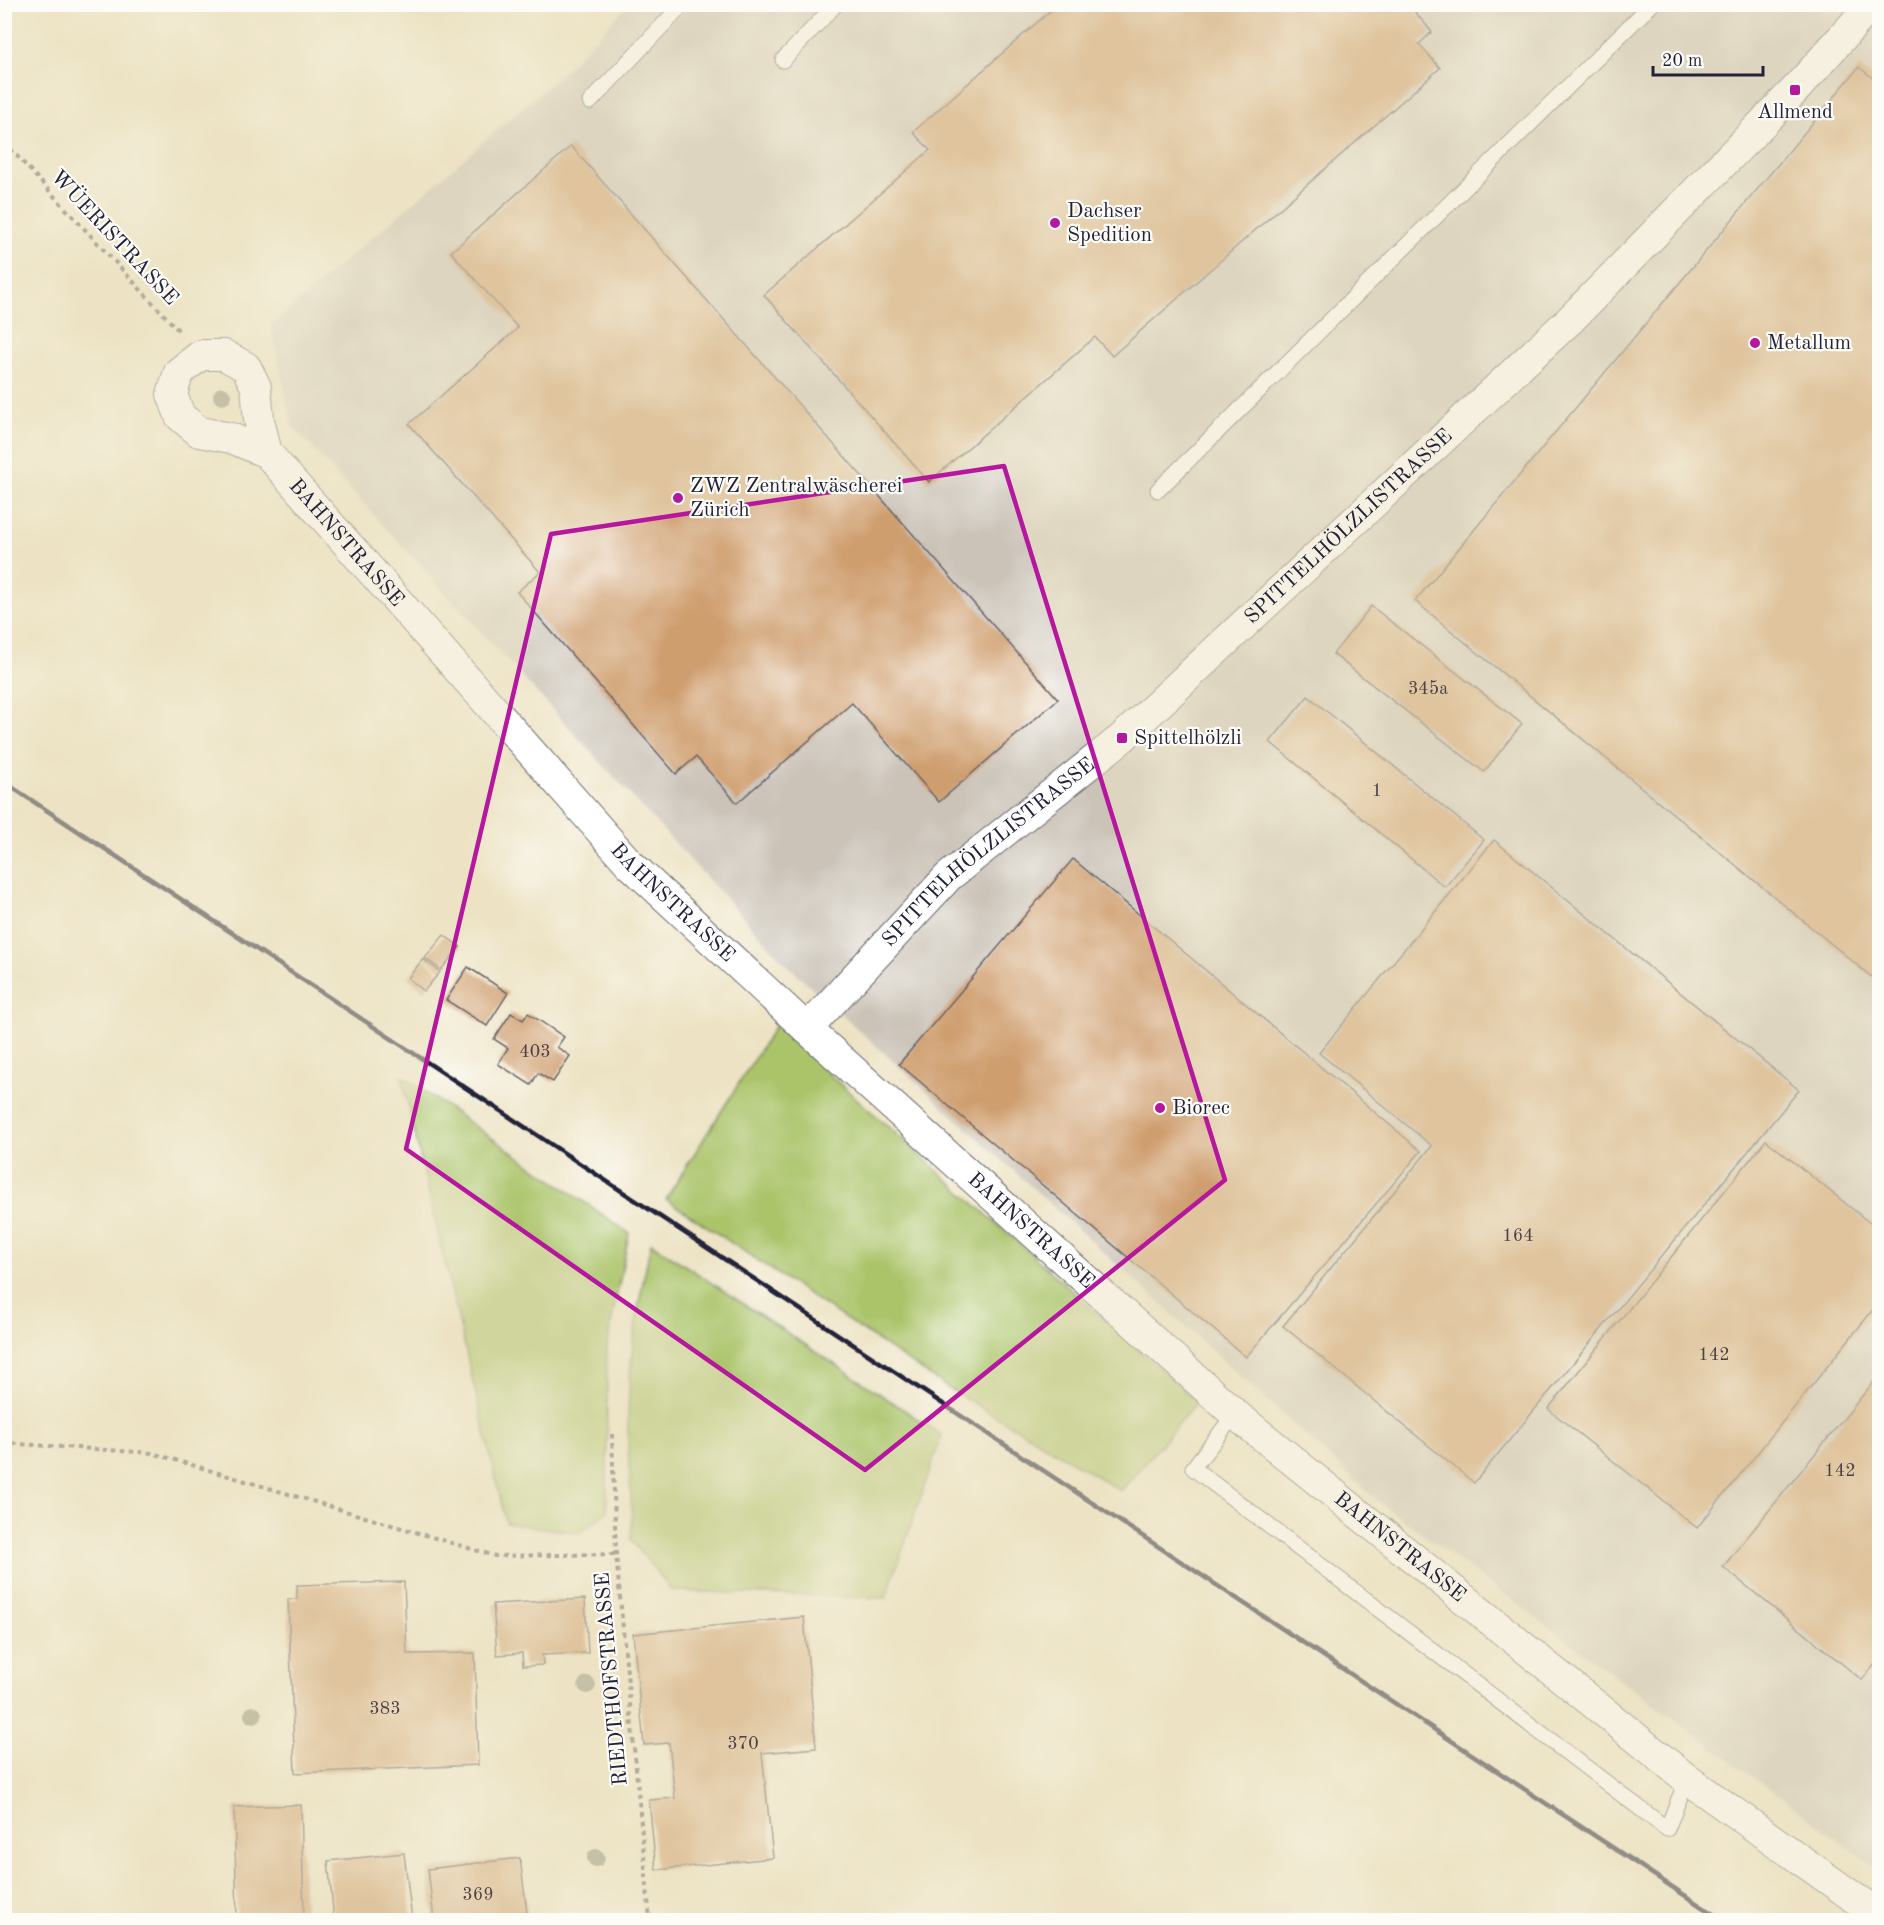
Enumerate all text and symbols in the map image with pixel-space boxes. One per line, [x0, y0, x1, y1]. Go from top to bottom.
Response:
scale bar [1653, 39, 1762, 77]
text: 20 m [1662, 52, 1702, 70]
marker: Allmend [1788, 83, 1802, 97]
place label: Allmend [1757, 102, 1833, 123]
street label: WÜERISTRASSE [46, 164, 185, 310]
place label: Dachser Spedition [1067, 201, 1152, 246]
marker: Dachser Spedition [1048, 216, 1062, 230]
place label: Metallum [1767, 333, 1851, 354]
marker: Metallum [1748, 336, 1762, 350]
street label: SPITTELHÖLZLISTRASSE [1241, 425, 1456, 628]
street label: BAHNSTRASSE [285, 475, 408, 611]
place label: ZWZ Zentralwäscherei Zürich [690, 476, 902, 521]
marker: ZWZ Zentralwäscherei Zürich [671, 491, 685, 505]
house number: 345a [1408, 680, 1448, 698]
place label: Spittelhölzli [1134, 728, 1242, 749]
marker: Spittelhölzli [1115, 731, 1129, 745]
street label: SPITTELHÖLZLISTRASSE [878, 754, 1099, 951]
house number: 1 [1372, 782, 1382, 800]
street label: BAHNSTRASSE [606, 839, 738, 966]
house number: 403 [519, 1043, 551, 1061]
place label: Biorec [1172, 1098, 1230, 1119]
marker: Biorec [1153, 1101, 1167, 1115]
street label: BAHNSTRASSE [964, 1169, 1098, 1293]
house number: 164 [1502, 1227, 1534, 1245]
house number: 142 [1698, 1346, 1730, 1364]
house number: 142 [1824, 1462, 1856, 1480]
street label: BAHNSTRASSE [1330, 1488, 1469, 1606]
street label: RIEDTHOFSTRASSE [592, 1571, 632, 1787]
house number: 383 [369, 1700, 401, 1718]
house number: 370 [727, 1735, 759, 1753]
house number: 369 [462, 1886, 494, 1904]

